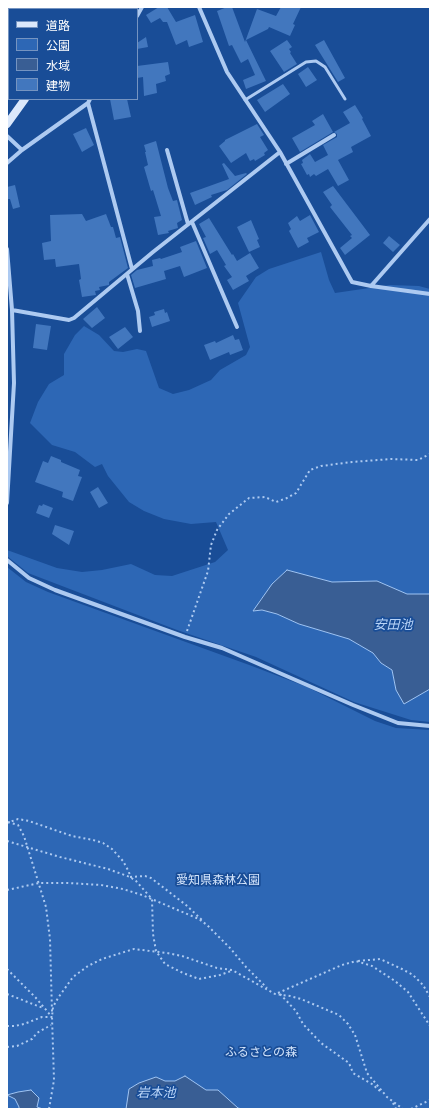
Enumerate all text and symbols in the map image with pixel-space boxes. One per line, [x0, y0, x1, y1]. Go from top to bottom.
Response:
legend [8, 8, 138, 100]
text: 道路 [46, 19, 70, 33]
text: 公園 [46, 39, 70, 53]
text: 水域 [46, 59, 70, 73]
text: 建物 [46, 79, 70, 93]
water label: 安田池 [374, 617, 412, 633]
park label: 愛知県森林公園 [176, 873, 260, 887]
park label: ふるさとの森 [225, 1045, 297, 1059]
water label: 岩本池 [137, 1085, 175, 1101]

